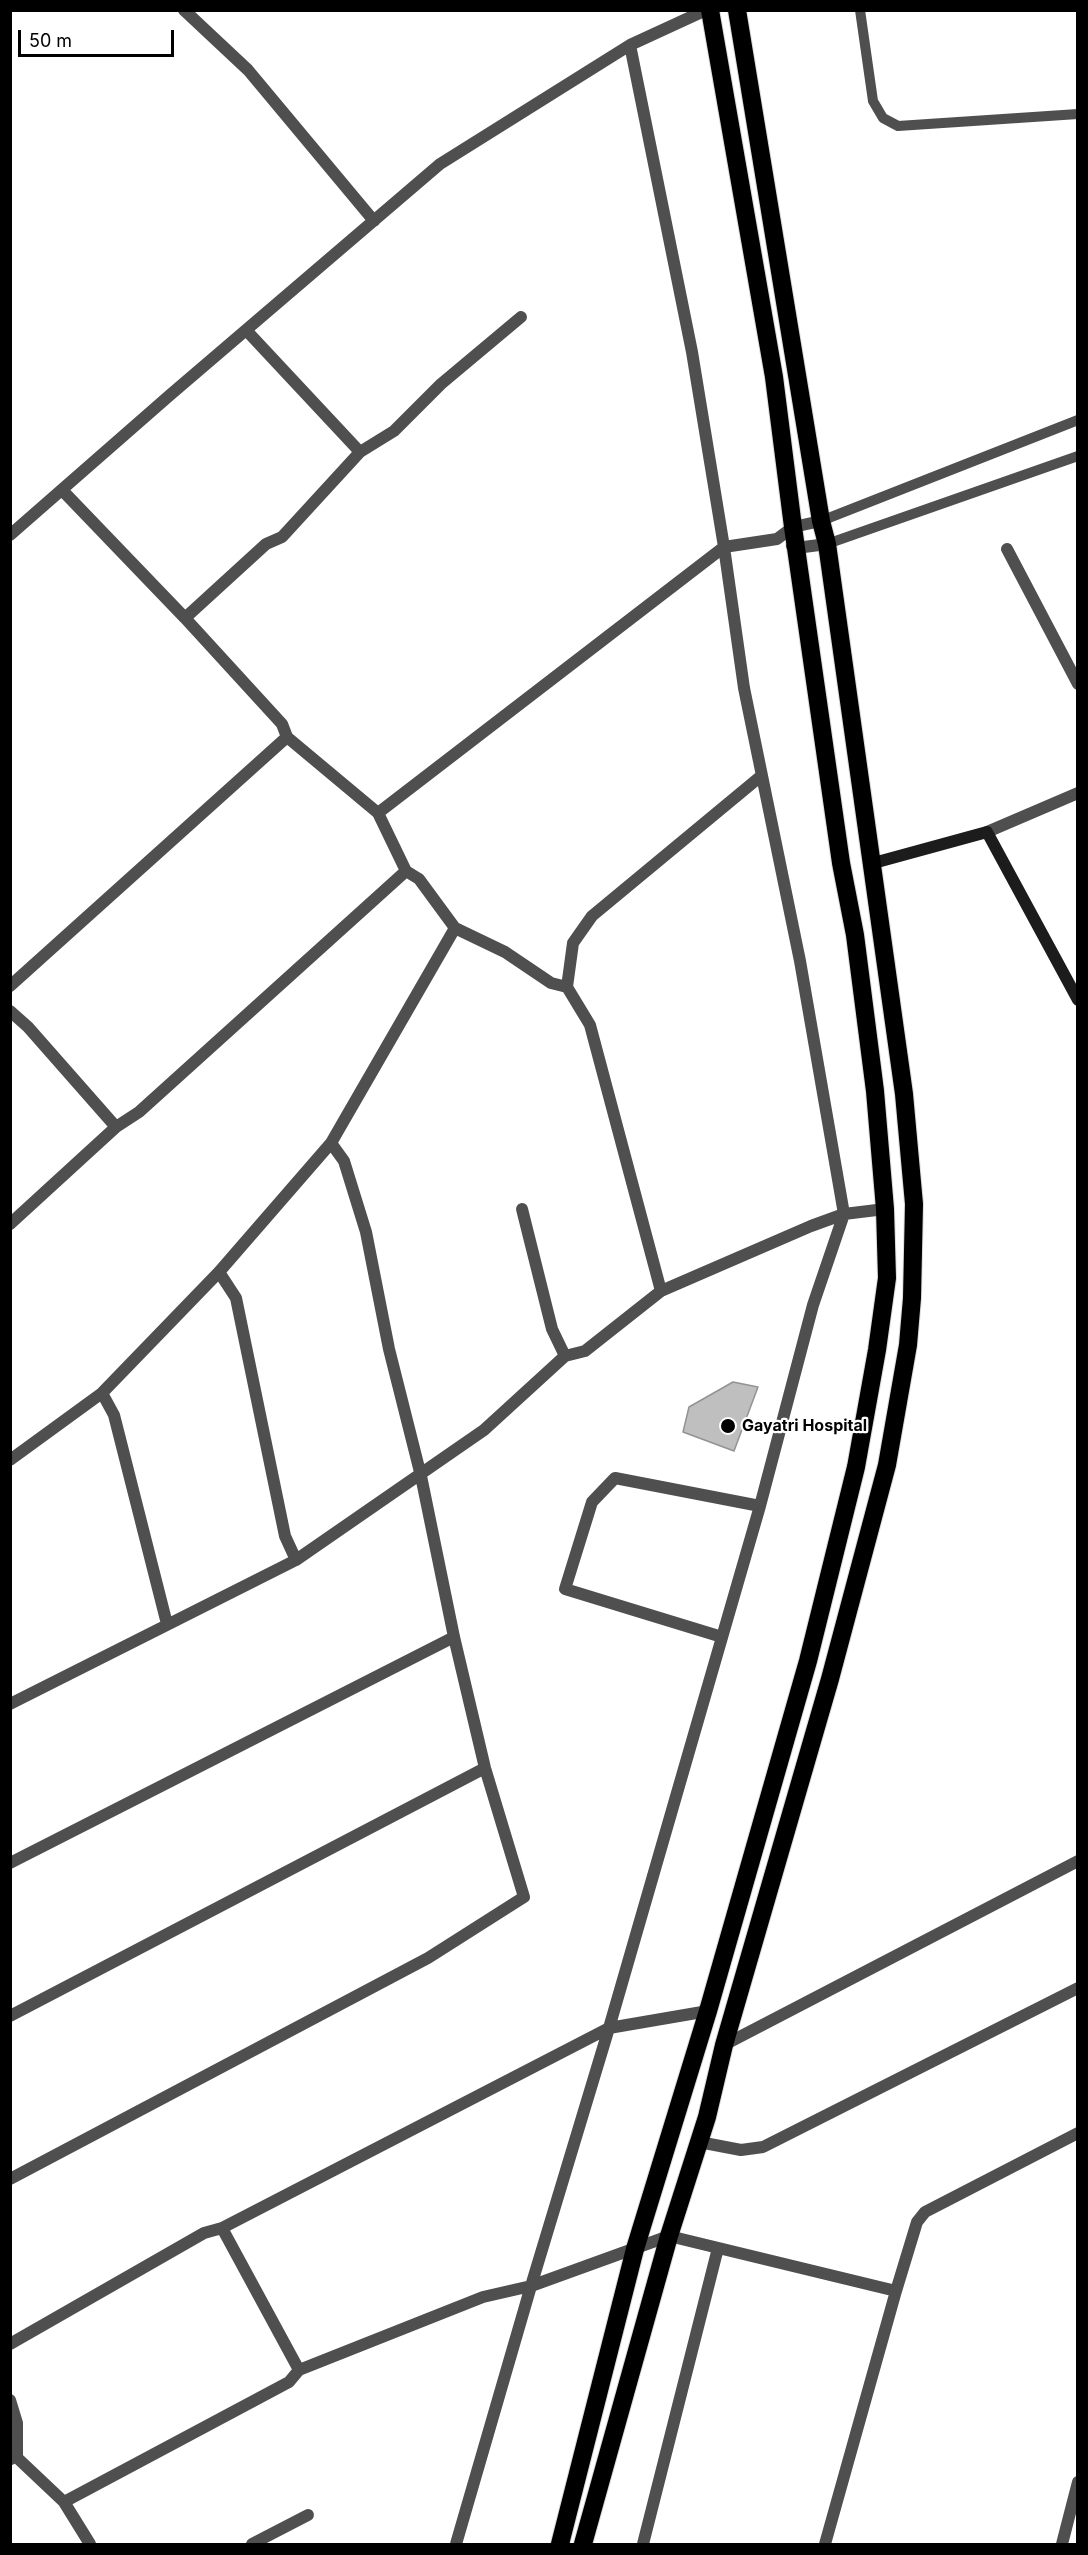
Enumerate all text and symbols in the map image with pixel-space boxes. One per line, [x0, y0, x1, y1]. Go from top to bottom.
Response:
scale bar [21, 18, 177, 56]
text: 50 m [29, 30, 72, 51]
place label: Gayatri Hospital [742, 1416, 867, 1436]
marker: Gayatri Hospital [719, 1417, 737, 1435]

